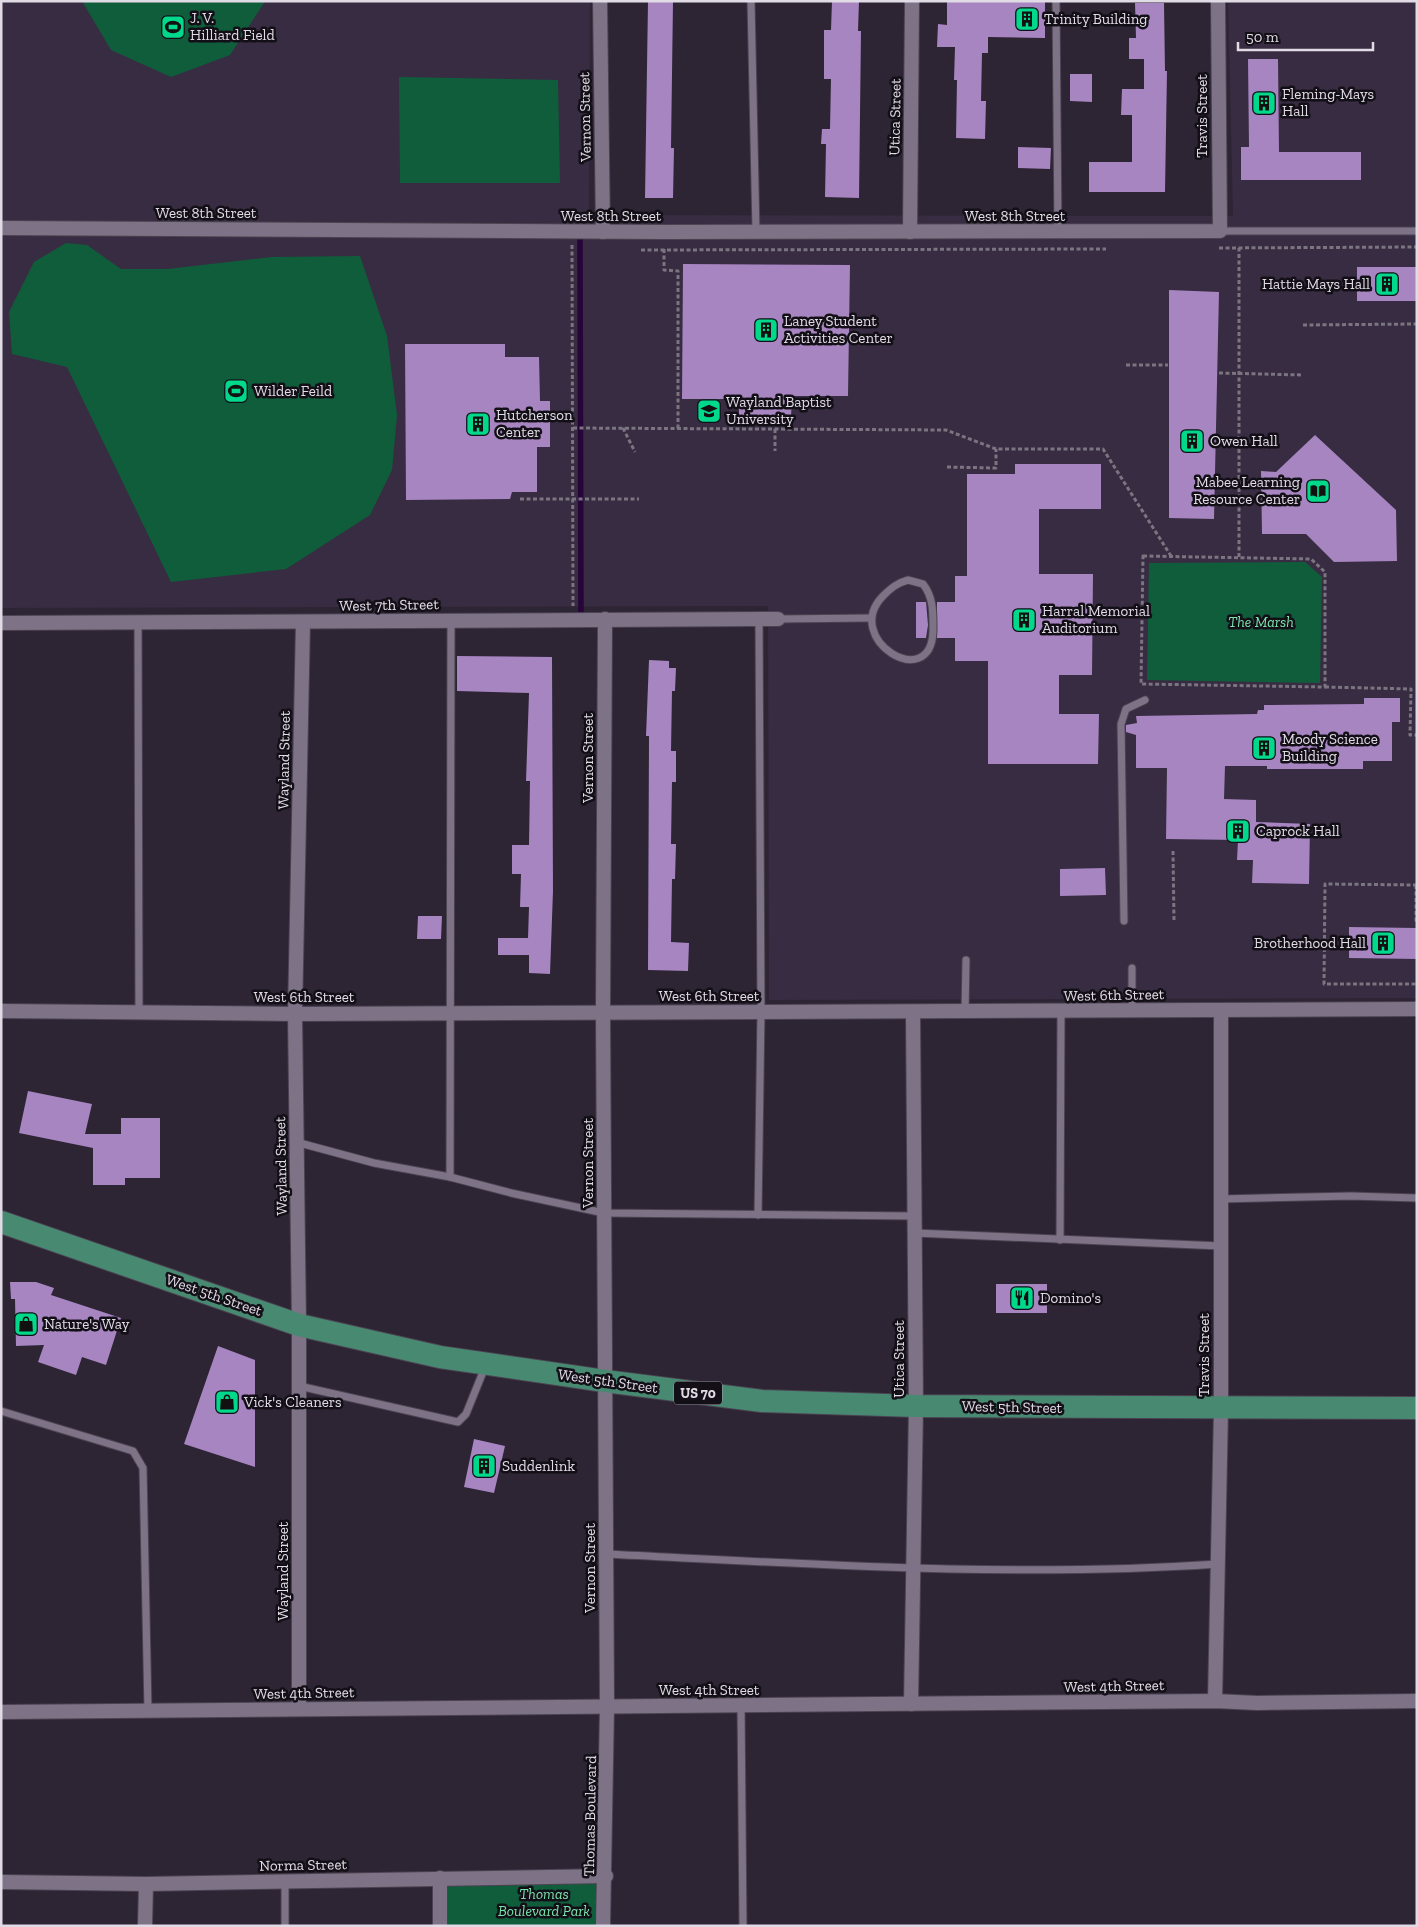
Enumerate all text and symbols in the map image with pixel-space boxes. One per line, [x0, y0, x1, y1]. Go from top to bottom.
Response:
building icon: Trinity Building [1014, 6, 1040, 32]
place label: J. V. Hilliard Field [190, 9, 276, 44]
place label: Trinity Building [1044, 10, 1148, 28]
sports icon: J. V. Hilliard Field [160, 14, 186, 40]
scale bar [1238, 20, 1373, 52]
text: 50 m [1246, 28, 1279, 46]
street label: Vernon Street [575, 71, 595, 163]
street label: Travis Street [1193, 74, 1211, 158]
street label: Utica Street [885, 78, 905, 156]
place label: Fleming-Mays Hall [1282, 85, 1374, 120]
building icon: Fleming-Mays Hall [1251, 90, 1277, 116]
street label: West 8th Street [156, 204, 257, 222]
street label: West 8th Street [561, 207, 662, 225]
street label: West 8th Street [965, 207, 1066, 225]
building icon: Hattie Mays Hall [1374, 271, 1400, 297]
place label: Hattie Mays Hall [1262, 275, 1370, 293]
place label: Laney Student Activities Center [784, 312, 893, 347]
building icon: Laney Student Activities Center [753, 317, 779, 343]
sports icon: Wilder Feild [223, 378, 249, 404]
place label: Wilder Feild [254, 382, 333, 400]
place label: Wayland Baptist University [726, 393, 832, 428]
school or university icon: Wayland Baptist University [696, 398, 722, 424]
place label: Hutcherson Center [496, 406, 573, 441]
building icon: Hutcherson Center [465, 411, 491, 437]
building icon: Owen Hall [1179, 428, 1205, 454]
place label: Owen Hall [1210, 432, 1278, 450]
place label: Mabee Learning Resource Center [1193, 473, 1300, 508]
library icon: Mabee Learning Resource Center [1305, 478, 1331, 504]
street label: West 7th Street [339, 595, 439, 615]
place label: Harral Memorial Auditorium [1042, 602, 1150, 637]
building icon: Harral Memorial Auditorium [1011, 607, 1037, 633]
park label: The Marsh [1228, 613, 1294, 631]
street label: Wayland Street [274, 710, 294, 810]
street label: Vernon Street [579, 713, 597, 804]
place label: Moody Science Building [1282, 730, 1378, 765]
building icon: Moody Science Building [1251, 735, 1277, 761]
building icon: Caprock Hall [1225, 818, 1251, 844]
place label: Caprock Hall [1256, 822, 1340, 840]
building icon: Brotherhood Hall [1370, 930, 1396, 956]
place label: Brotherhood Hall [1254, 934, 1366, 952]
street label: West 6th Street [1064, 985, 1165, 1005]
street label: West 6th Street [659, 987, 760, 1005]
street label: West 6th Street [254, 988, 355, 1006]
street label: Wayland Street [271, 1116, 291, 1216]
street label: Vernon Street [579, 1118, 597, 1209]
street label: West 5th Street [164, 1270, 265, 1320]
restaurant icon: Domino's [1009, 1285, 1035, 1311]
place label: Domino's [1040, 1289, 1101, 1307]
shop icon: Nature's Way [13, 1311, 39, 1337]
street label: Travis Street [1195, 1313, 1213, 1397]
place label: Nature's Way [44, 1315, 130, 1333]
street label: Utica Street [890, 1320, 908, 1398]
street label: West 5th Street [557, 1365, 659, 1397]
road number: US 70 [674, 1382, 722, 1405]
shop icon: Vick's Cleaners [214, 1389, 240, 1415]
place label: Vick's Cleaners [243, 1393, 342, 1411]
street label: West 5th Street [962, 1397, 1063, 1417]
building icon: Suddenlink [471, 1453, 497, 1479]
place label: Suddenlink [502, 1457, 575, 1475]
street label: Wayland Street [274, 1521, 292, 1620]
street label: Vernon Street [581, 1523, 599, 1614]
street label: West 4th Street [1063, 1676, 1165, 1696]
street label: West 4th Street [659, 1681, 760, 1699]
street label: West 4th Street [253, 1683, 355, 1703]
street label: Thomas Boulevard [580, 1755, 600, 1877]
street label: Norma Street [259, 1855, 348, 1875]
park label: Thomas Boulevard Park [498, 1885, 590, 1920]

